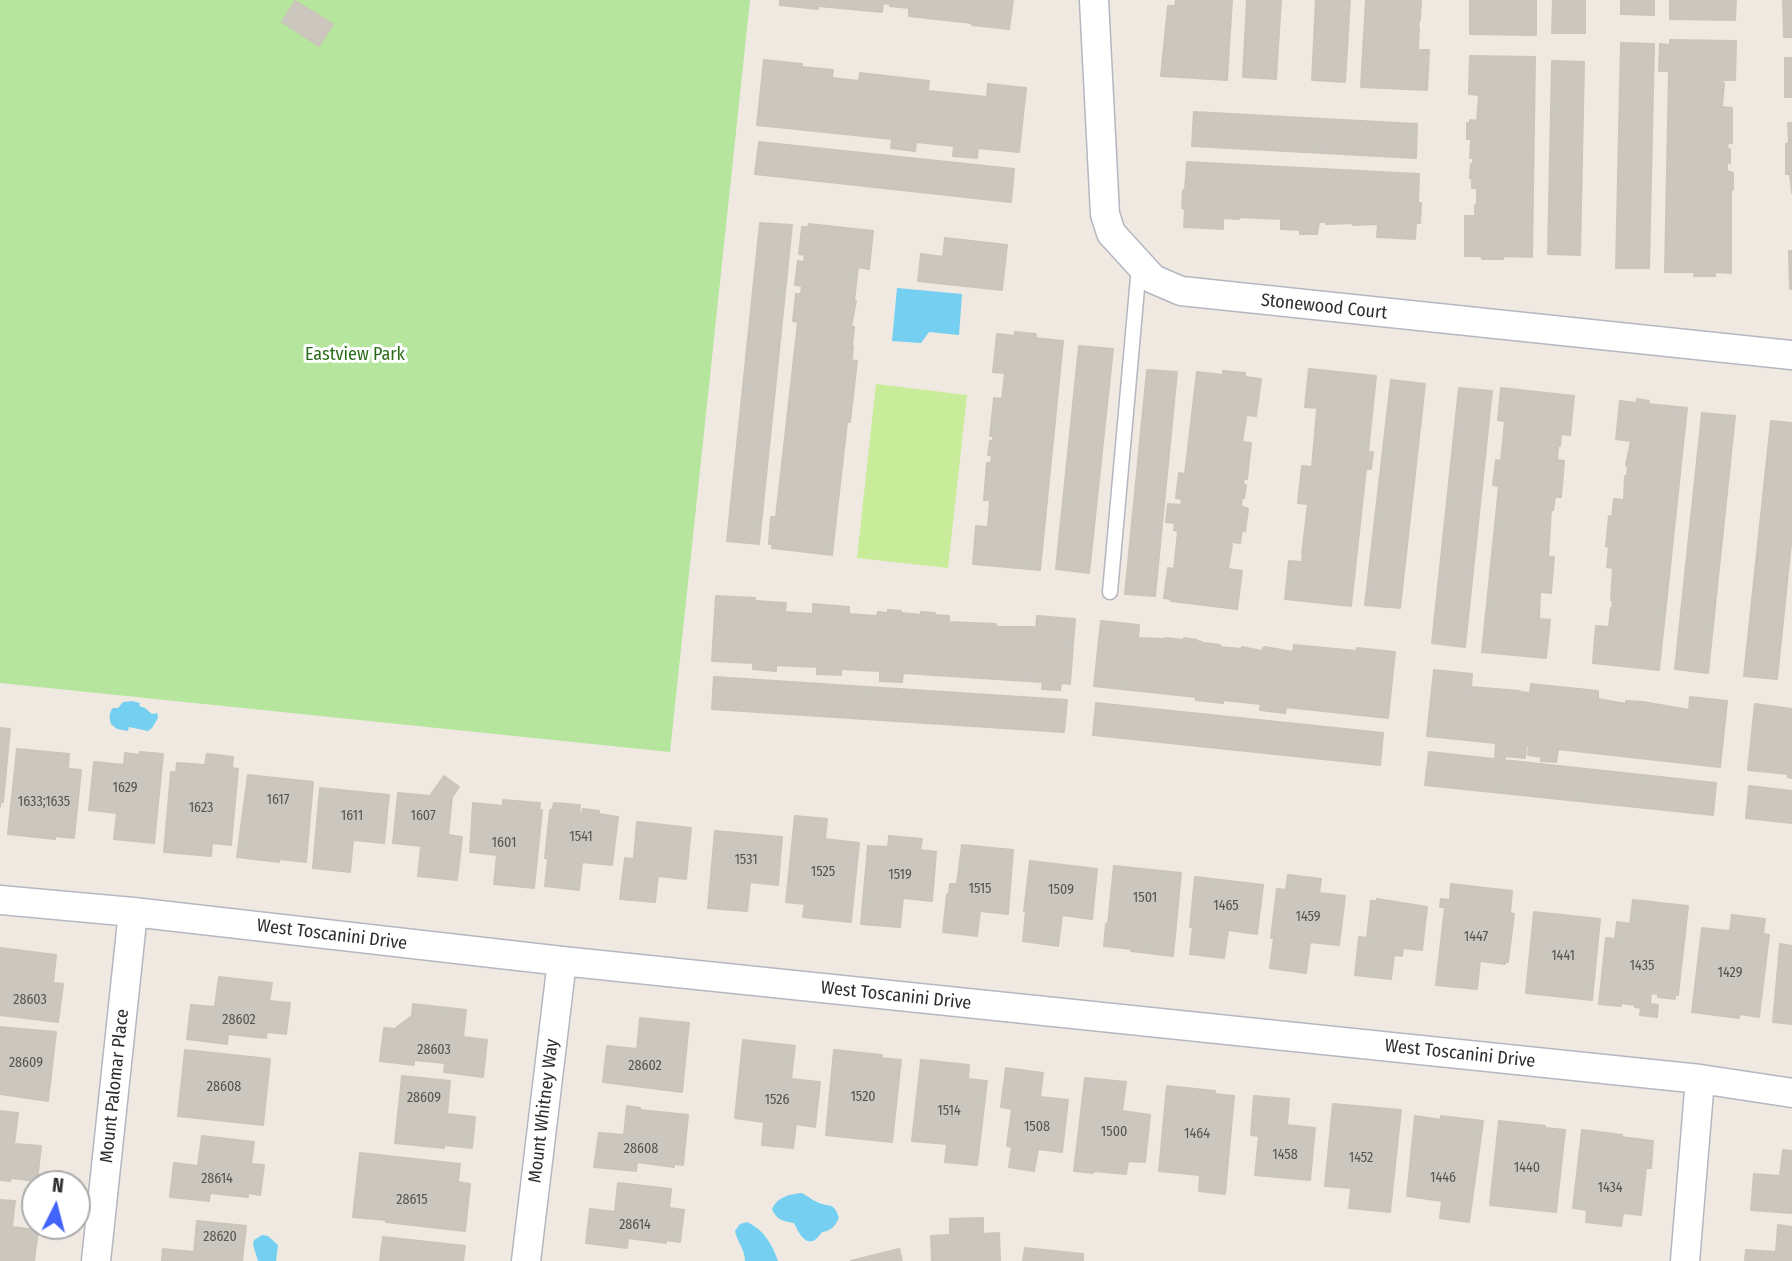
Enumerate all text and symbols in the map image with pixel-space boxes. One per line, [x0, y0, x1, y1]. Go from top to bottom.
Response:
street label: Stonewood Court [1260, 290, 1388, 324]
park label: Eastview Park [305, 344, 405, 366]
house number: 1629 [112, 780, 138, 796]
house number: 1617 [267, 792, 289, 808]
house number: 1633;1635 [18, 794, 70, 810]
house number: 1623 [189, 800, 213, 816]
house number: 1611 [341, 808, 363, 824]
house number: 1607 [410, 808, 436, 824]
house number: 1541 [569, 829, 593, 845]
house number: 1601 [492, 835, 516, 851]
house number: 1531 [734, 852, 758, 868]
house number: 1525 [811, 864, 835, 880]
house number: 1519 [888, 867, 912, 883]
house number: 1515 [968, 881, 992, 897]
house number: 1509 [1048, 882, 1074, 898]
house number: 1501 [1133, 890, 1157, 906]
house number: 1465 [1213, 898, 1239, 914]
house number: 1459 [1295, 909, 1321, 925]
street label: West Toscanini Drive [256, 915, 408, 955]
house number: 1447 [1464, 929, 1488, 945]
house number: 1441 [1551, 948, 1575, 964]
house number: 1435 [1630, 958, 1654, 974]
house number: 1429 [1718, 965, 1742, 981]
street label: West Toscanini Drive [820, 977, 972, 1015]
house number: 28603 [13, 992, 47, 1008]
street label: Mount Palomar Place [96, 1008, 134, 1164]
house number: 28602 [222, 1012, 256, 1028]
street label: West Toscanini Drive [1384, 1035, 1536, 1073]
street label: Mount Whitney Way [524, 1038, 564, 1184]
house number: 28603 [417, 1042, 451, 1058]
house number: 28609 [9, 1055, 43, 1071]
house number: 28602 [628, 1058, 662, 1074]
house number: 28608 [207, 1079, 241, 1095]
house number: 1520 [850, 1089, 876, 1105]
house number: 28609 [407, 1090, 441, 1106]
house number: 1526 [765, 1092, 789, 1108]
house number: 1514 [937, 1103, 961, 1119]
house number: 1508 [1024, 1119, 1050, 1135]
house number: 1500 [1101, 1124, 1127, 1140]
house number: 1464 [1184, 1126, 1210, 1142]
house number: 28608 [624, 1141, 658, 1157]
house number: 1458 [1272, 1147, 1298, 1163]
house number: 1452 [1349, 1150, 1373, 1166]
house number: 1440 [1514, 1160, 1540, 1176]
north arrow [21, 1170, 91, 1240]
house number: 1446 [1430, 1170, 1456, 1186]
house number: 28614 [201, 1171, 233, 1187]
text: N [51, 1174, 65, 1198]
house number: 1434 [1597, 1180, 1623, 1196]
house number: 28615 [396, 1192, 428, 1208]
house number: 28614 [619, 1217, 651, 1233]
house number: 28620 [203, 1229, 237, 1245]

